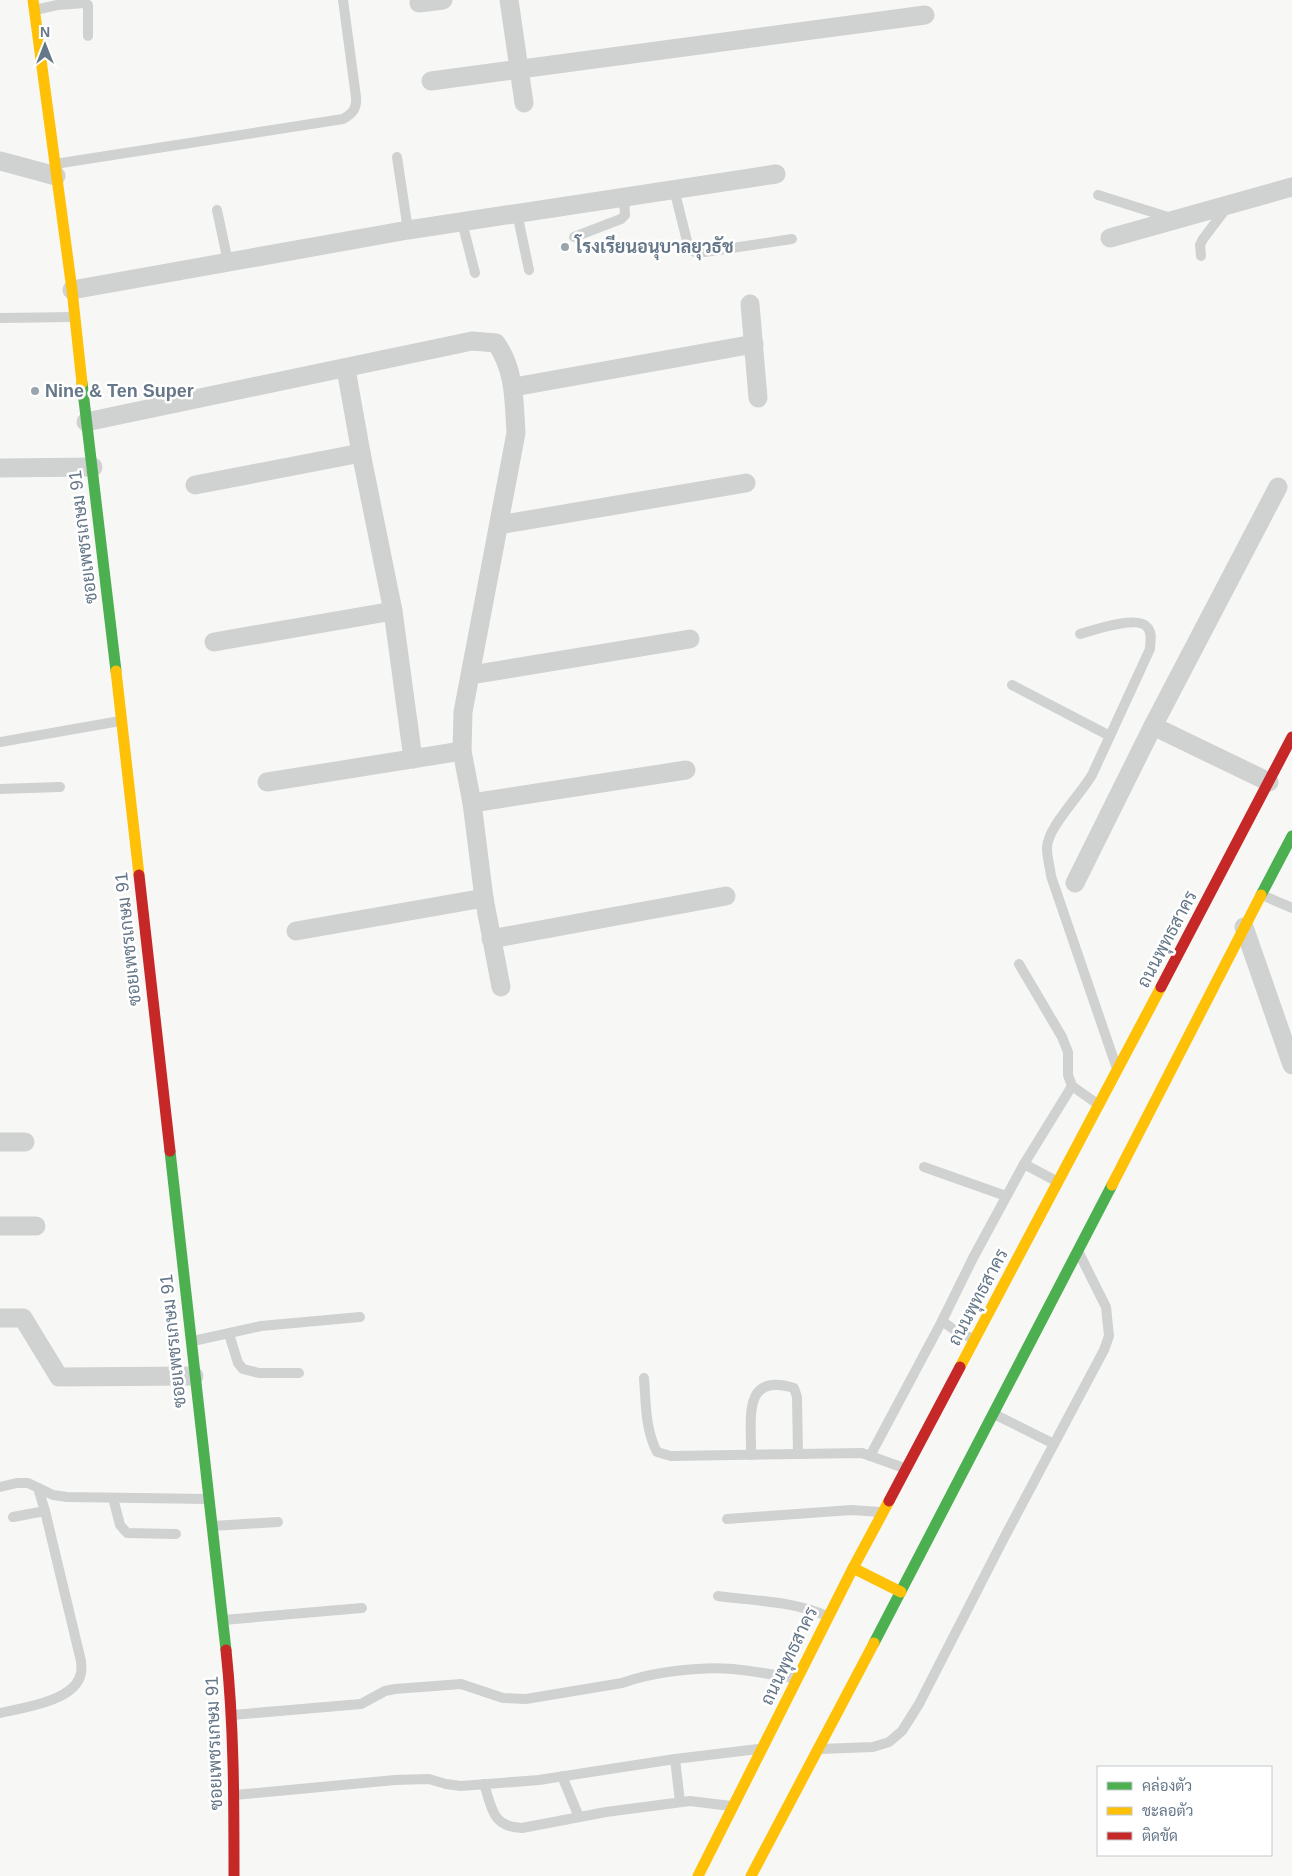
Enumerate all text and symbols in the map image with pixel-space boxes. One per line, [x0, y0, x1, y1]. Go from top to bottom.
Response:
north arrow [20, 20, 70, 70]
text: N [40, 24, 50, 40]
place label: โรงเรียนอนุบาลยุวธัช [574, 234, 734, 261]
marker: โรงเรียนอนุบาลยุวธัช [559, 241, 571, 253]
place label: Nine & Ten Super [45, 381, 194, 401]
marker: Nine & Ten Super [29, 385, 41, 397]
street label: ซอยเพชรเกษม 91 [65, 469, 101, 605]
street label: ซอยเพชรเกษม 91 [111, 871, 145, 1007]
street label: ถนนพุทธสาคร [1133, 887, 1203, 992]
street label: ถนนพุทธสาคร [944, 1245, 1014, 1350]
street label: ซอยเพชรเกษม 91 [156, 1273, 190, 1409]
street label: ถนนพุทธสาคร [757, 1603, 823, 1709]
street label: ซอยเพชรเกษม 91 [202, 1676, 226, 1810]
legend [1097, 1766, 1272, 1856]
text: คล่องตัว [1142, 1776, 1192, 1794]
text: ชะลอตัว [1142, 1802, 1193, 1819]
text: ติดขัด [1142, 1827, 1178, 1844]

